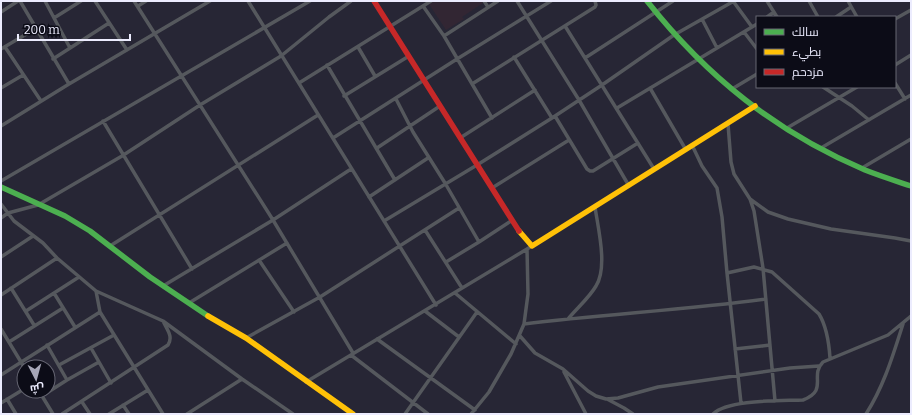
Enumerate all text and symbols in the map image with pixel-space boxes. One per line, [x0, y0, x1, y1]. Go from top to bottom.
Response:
scale bar [18, 16, 130, 42]
legend [756, 16, 896, 88]
text: 200 m [24, 23, 60, 37]
text: سالك [792, 25, 819, 39]
text: بطيء [792, 45, 821, 62]
text: مزدحم [792, 65, 824, 80]
north arrow [16, 359, 56, 399]
text: ش [29, 381, 45, 396]

